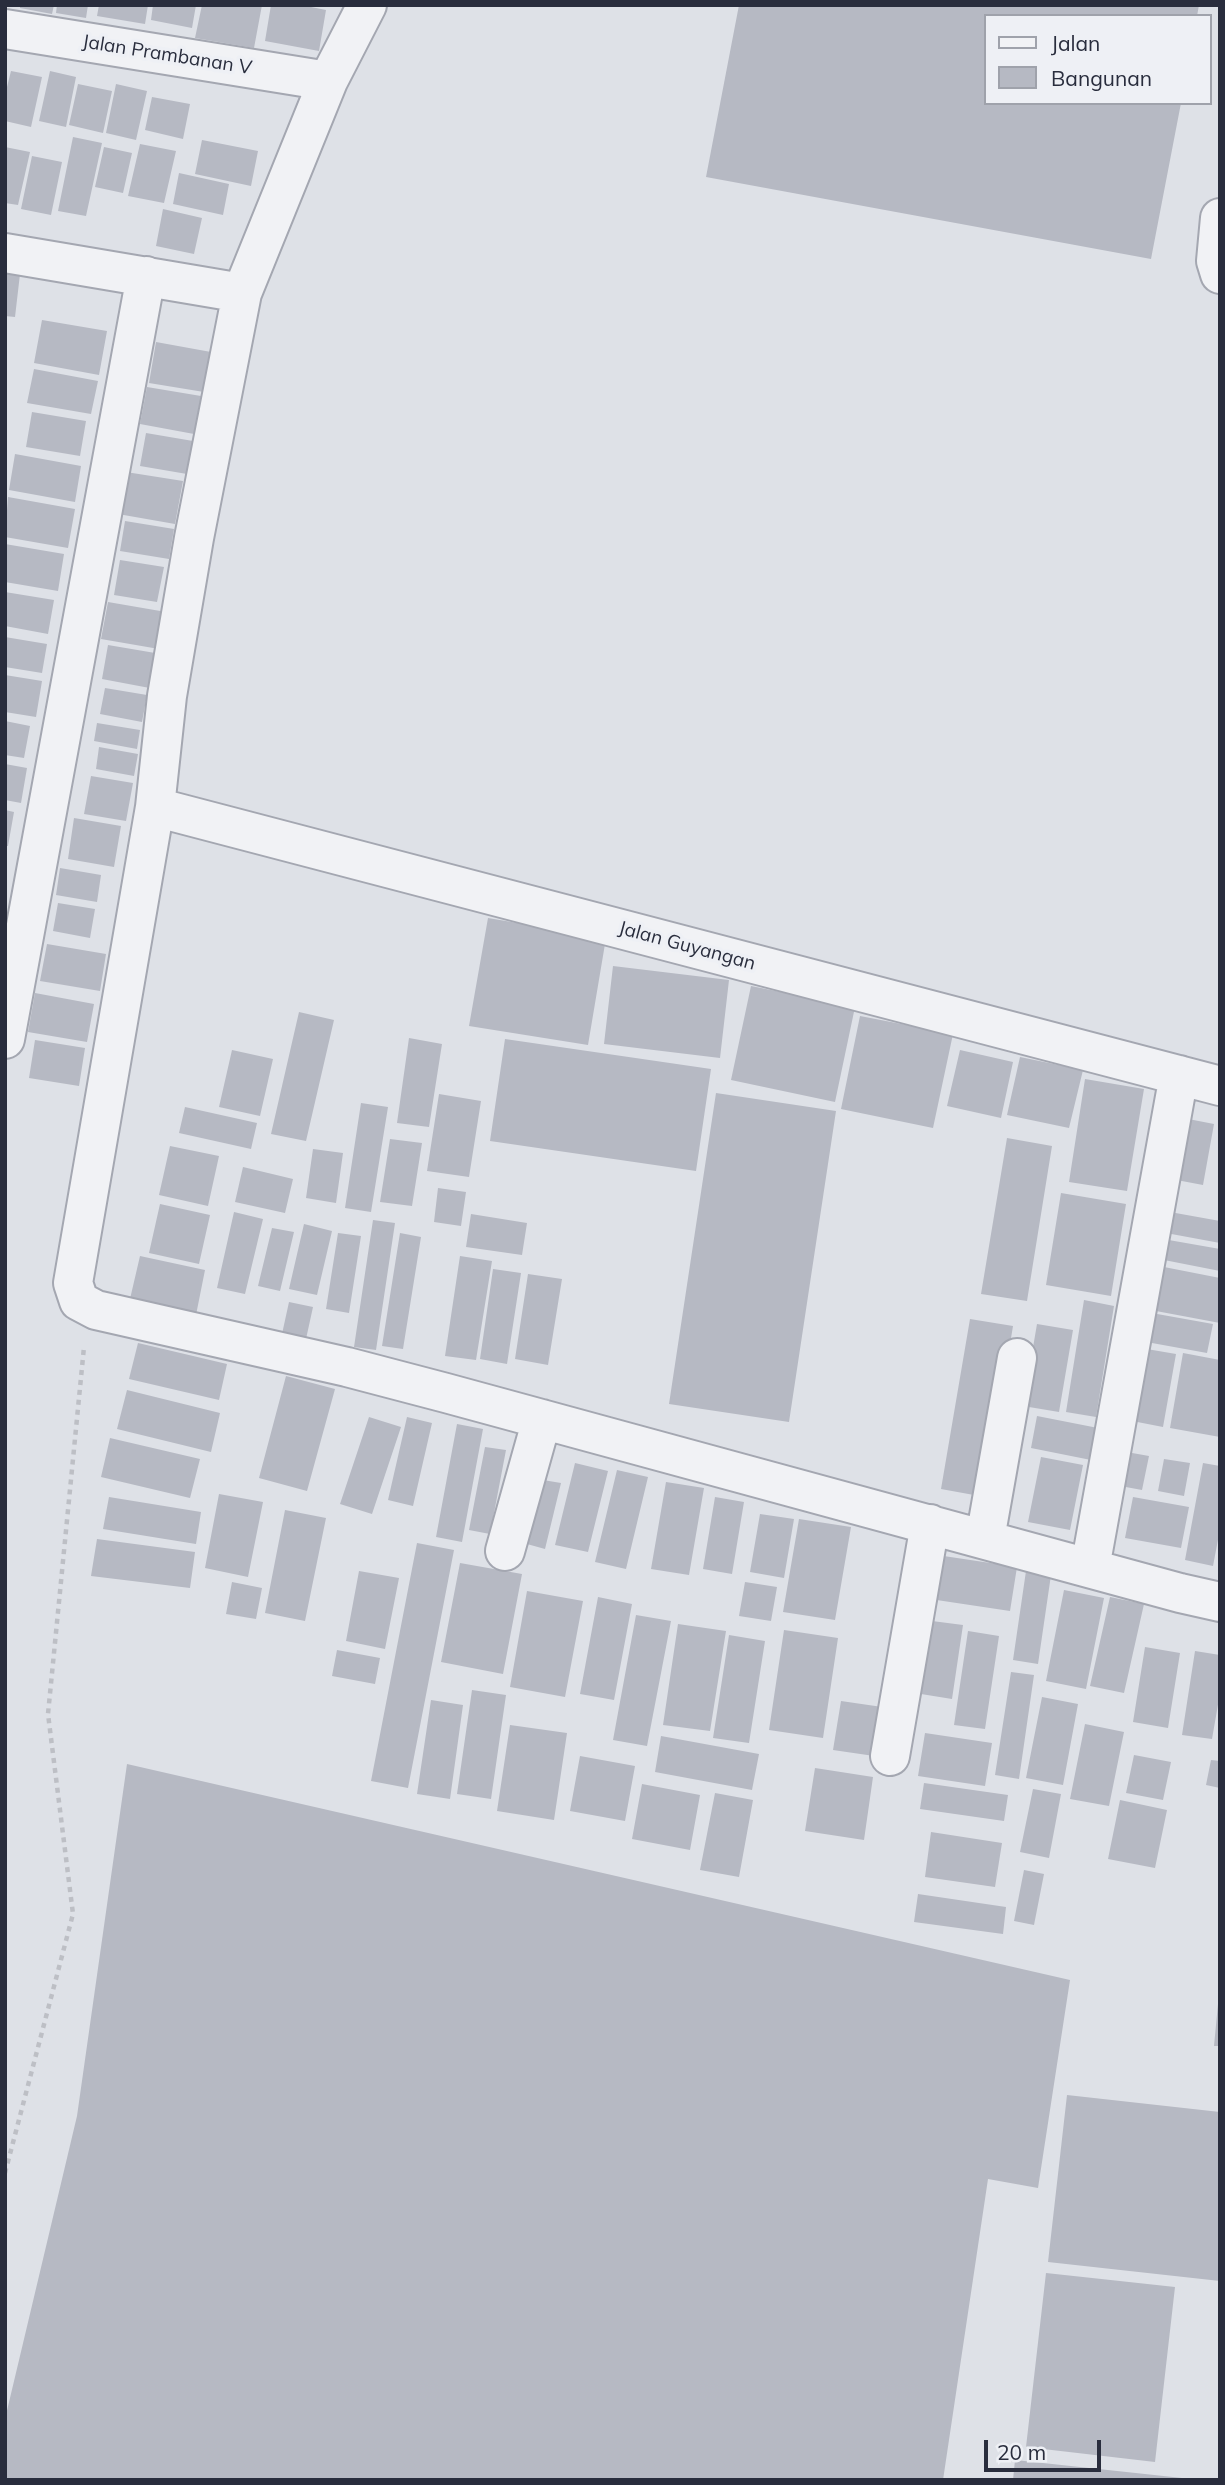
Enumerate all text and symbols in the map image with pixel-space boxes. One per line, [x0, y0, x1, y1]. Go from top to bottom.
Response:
legend [984, 14, 1211, 105]
street label: Jalan Prambanan V [81, 30, 253, 80]
text: Jalan [1051, 30, 1100, 56]
text: Bangunan [1051, 65, 1152, 91]
street label: Jalan Guyangan [616, 917, 758, 975]
scale bar [987, 2426, 1104, 2470]
text: 20 m [997, 2439, 1046, 2465]

